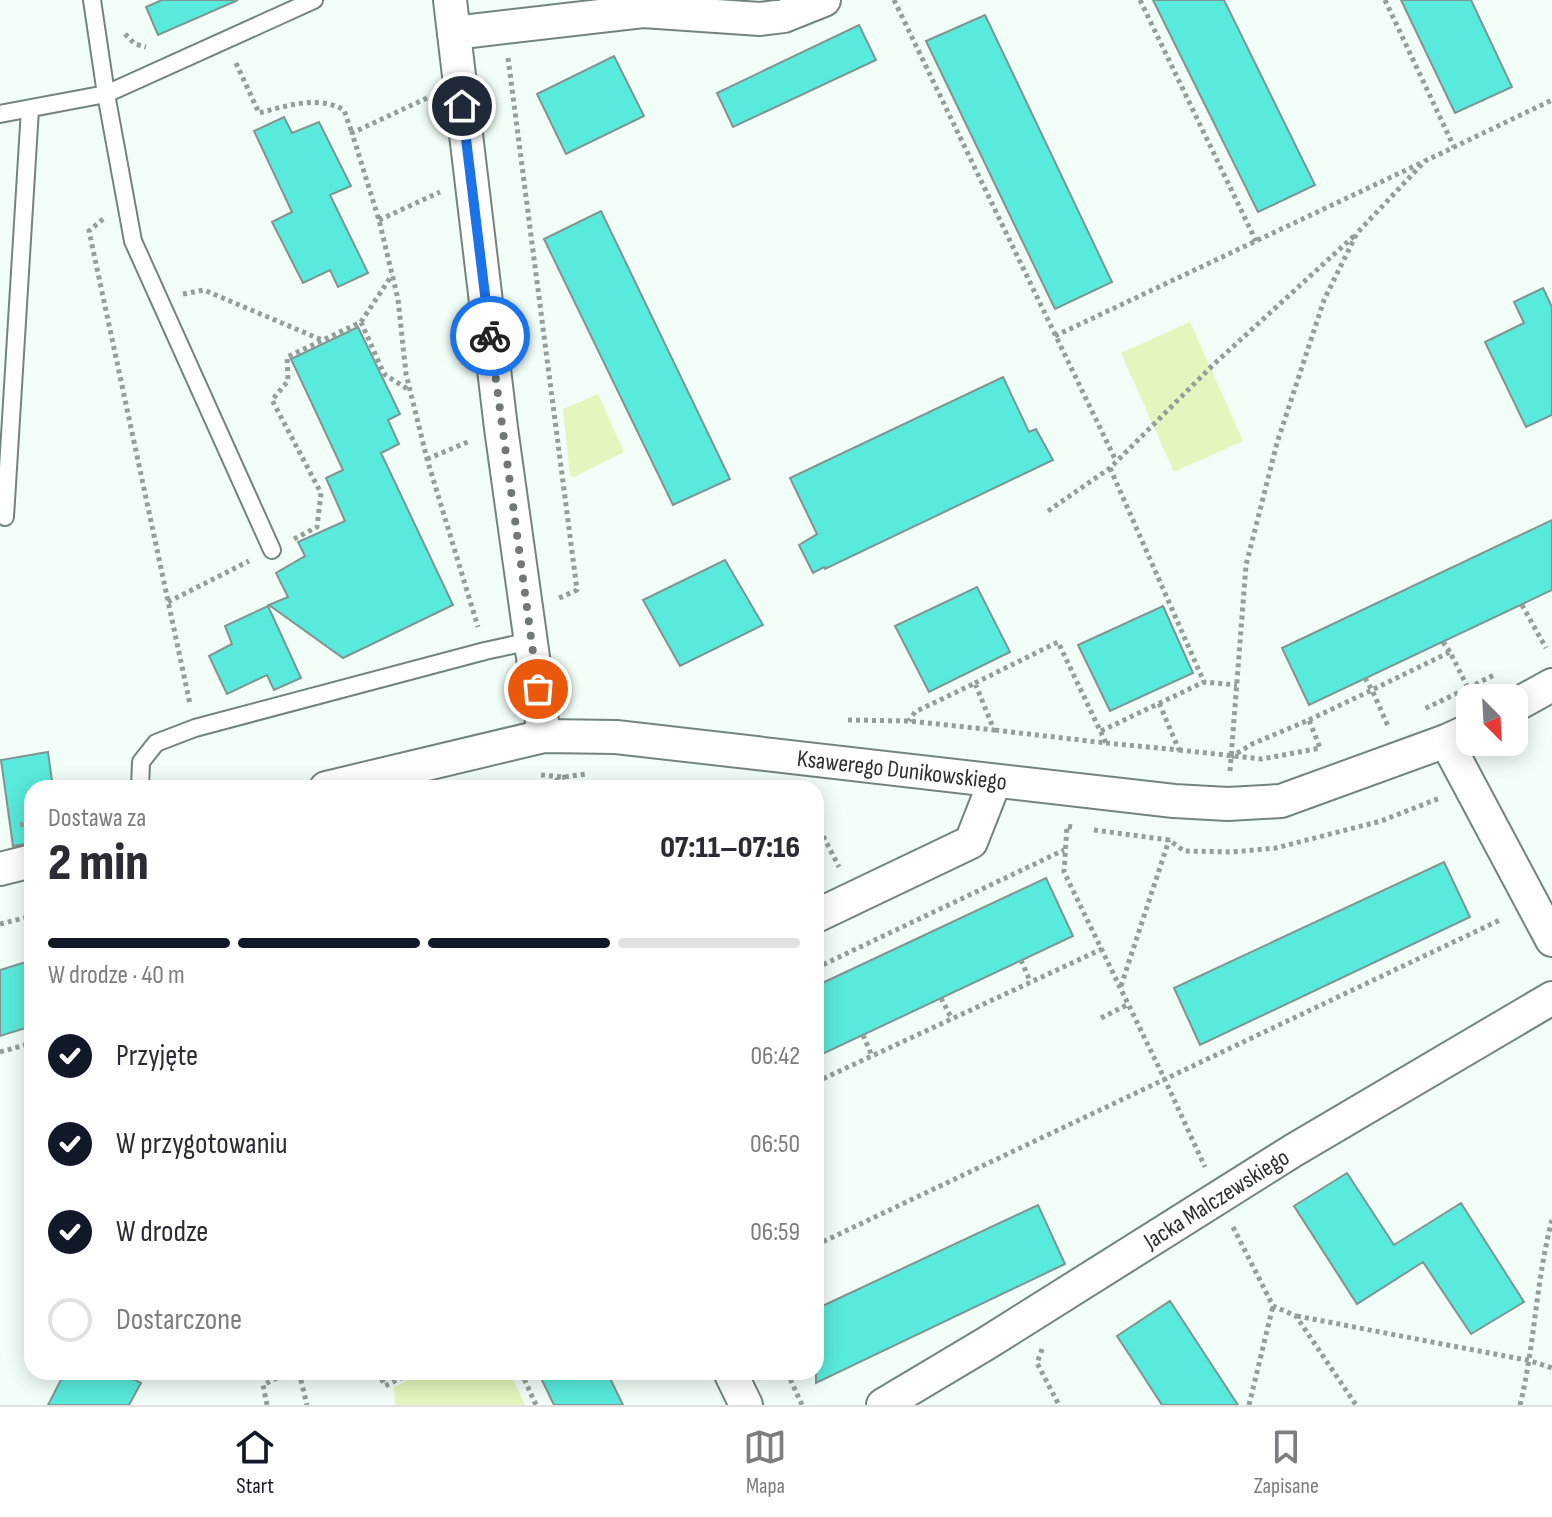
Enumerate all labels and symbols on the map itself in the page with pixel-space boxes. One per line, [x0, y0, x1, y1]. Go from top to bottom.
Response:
pin [428, 72, 496, 140]
courier [450, 296, 530, 376]
pin [504, 655, 572, 723]
north arrow [1456, 684, 1528, 756]
street label: Ksawerego Dunikowskiego [796, 743, 1008, 796]
street label: Jacka Malczewskiego [1137, 1142, 1294, 1256]

